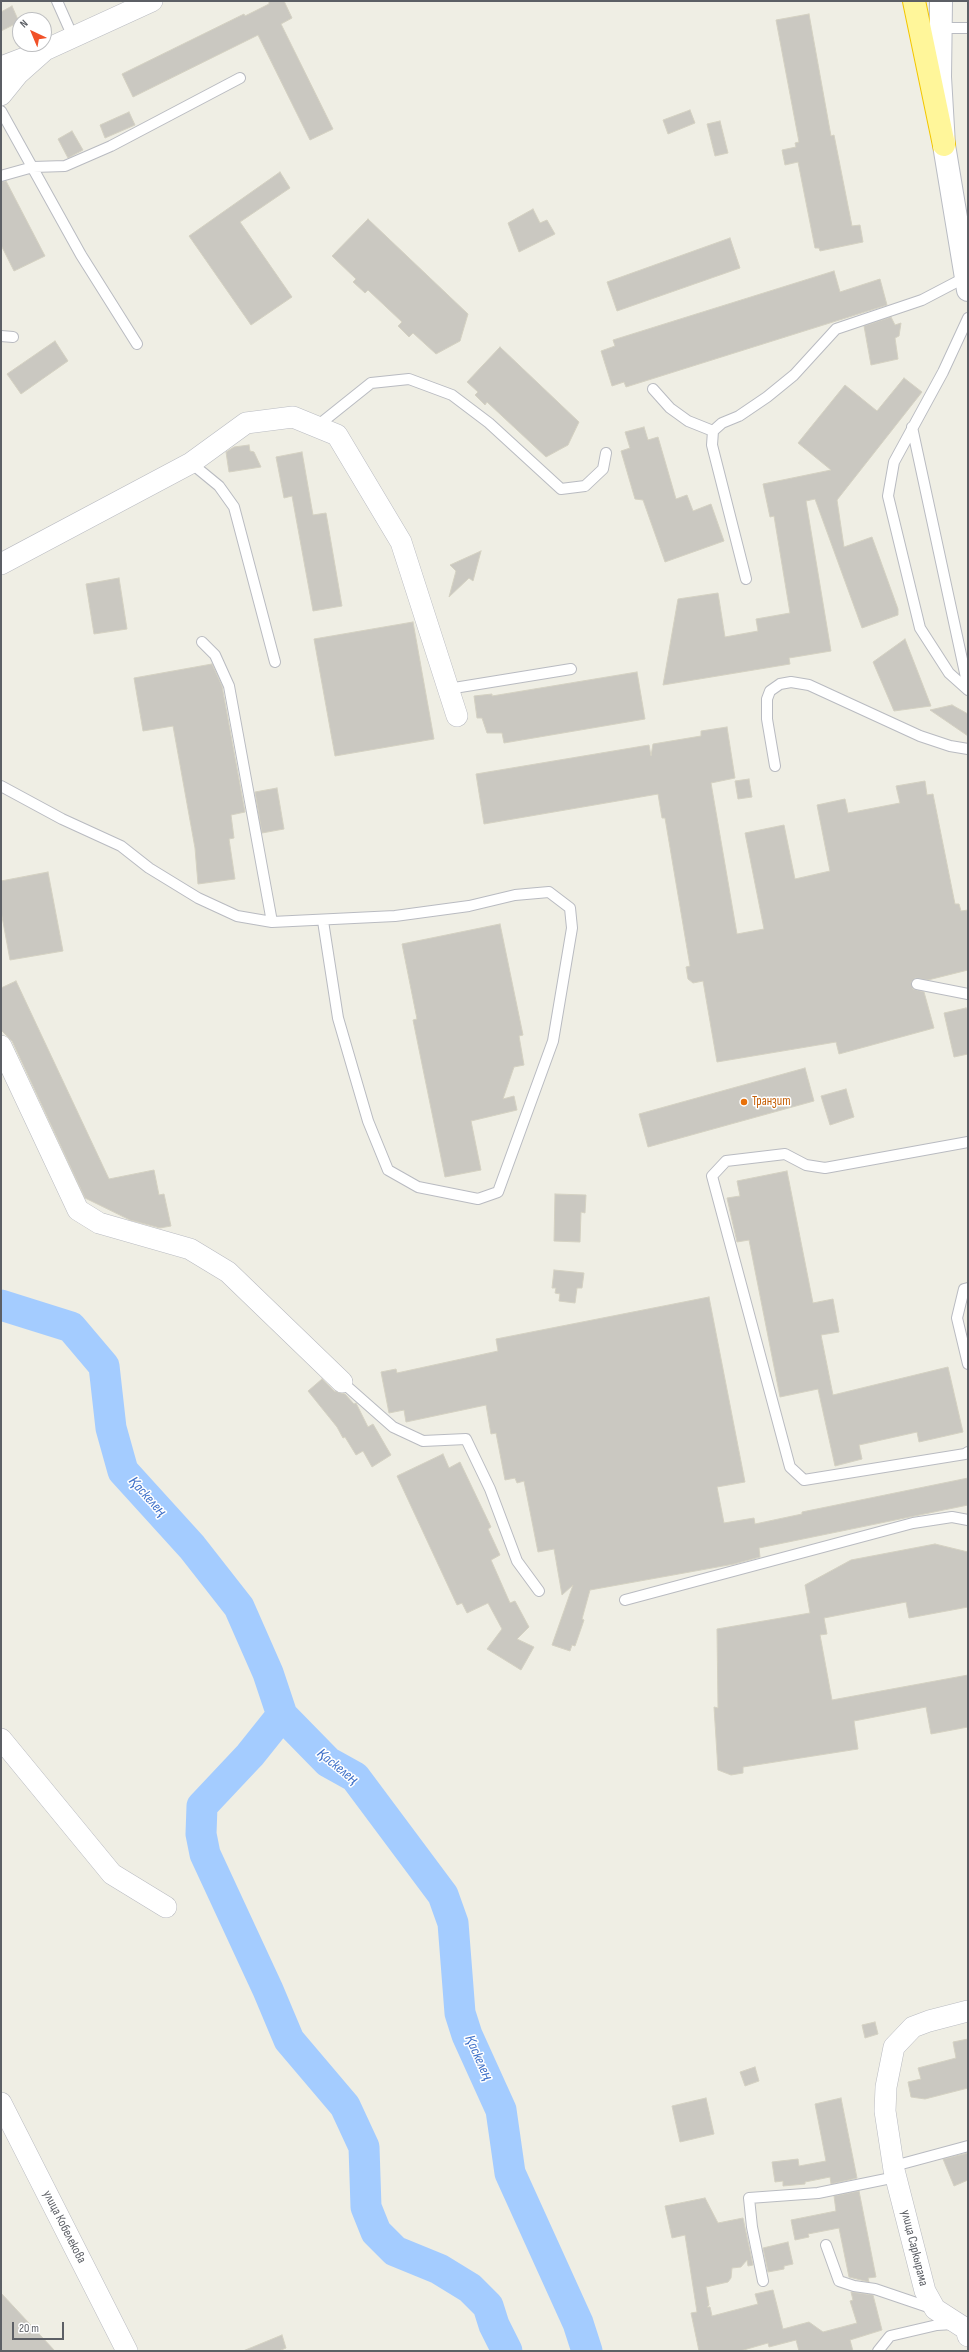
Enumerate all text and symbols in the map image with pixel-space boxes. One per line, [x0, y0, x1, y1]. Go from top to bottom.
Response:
north arrow [12, 12, 52, 52]
text: N [17, 17, 31, 30]
place label: Транзит [752, 1094, 791, 1110]
marker: Транзит [739, 1097, 749, 1107]
water label: Қаскелең [125, 1474, 169, 1520]
water label: Қаскелең [313, 1745, 361, 1789]
water label: Қаскелең [461, 2033, 495, 2083]
street label: улица Кобелекова [39, 2188, 89, 2266]
street label: улица Саркырама [897, 2208, 931, 2288]
scale bar [14, 2314, 66, 2340]
text: 20 m [19, 2321, 39, 2336]

